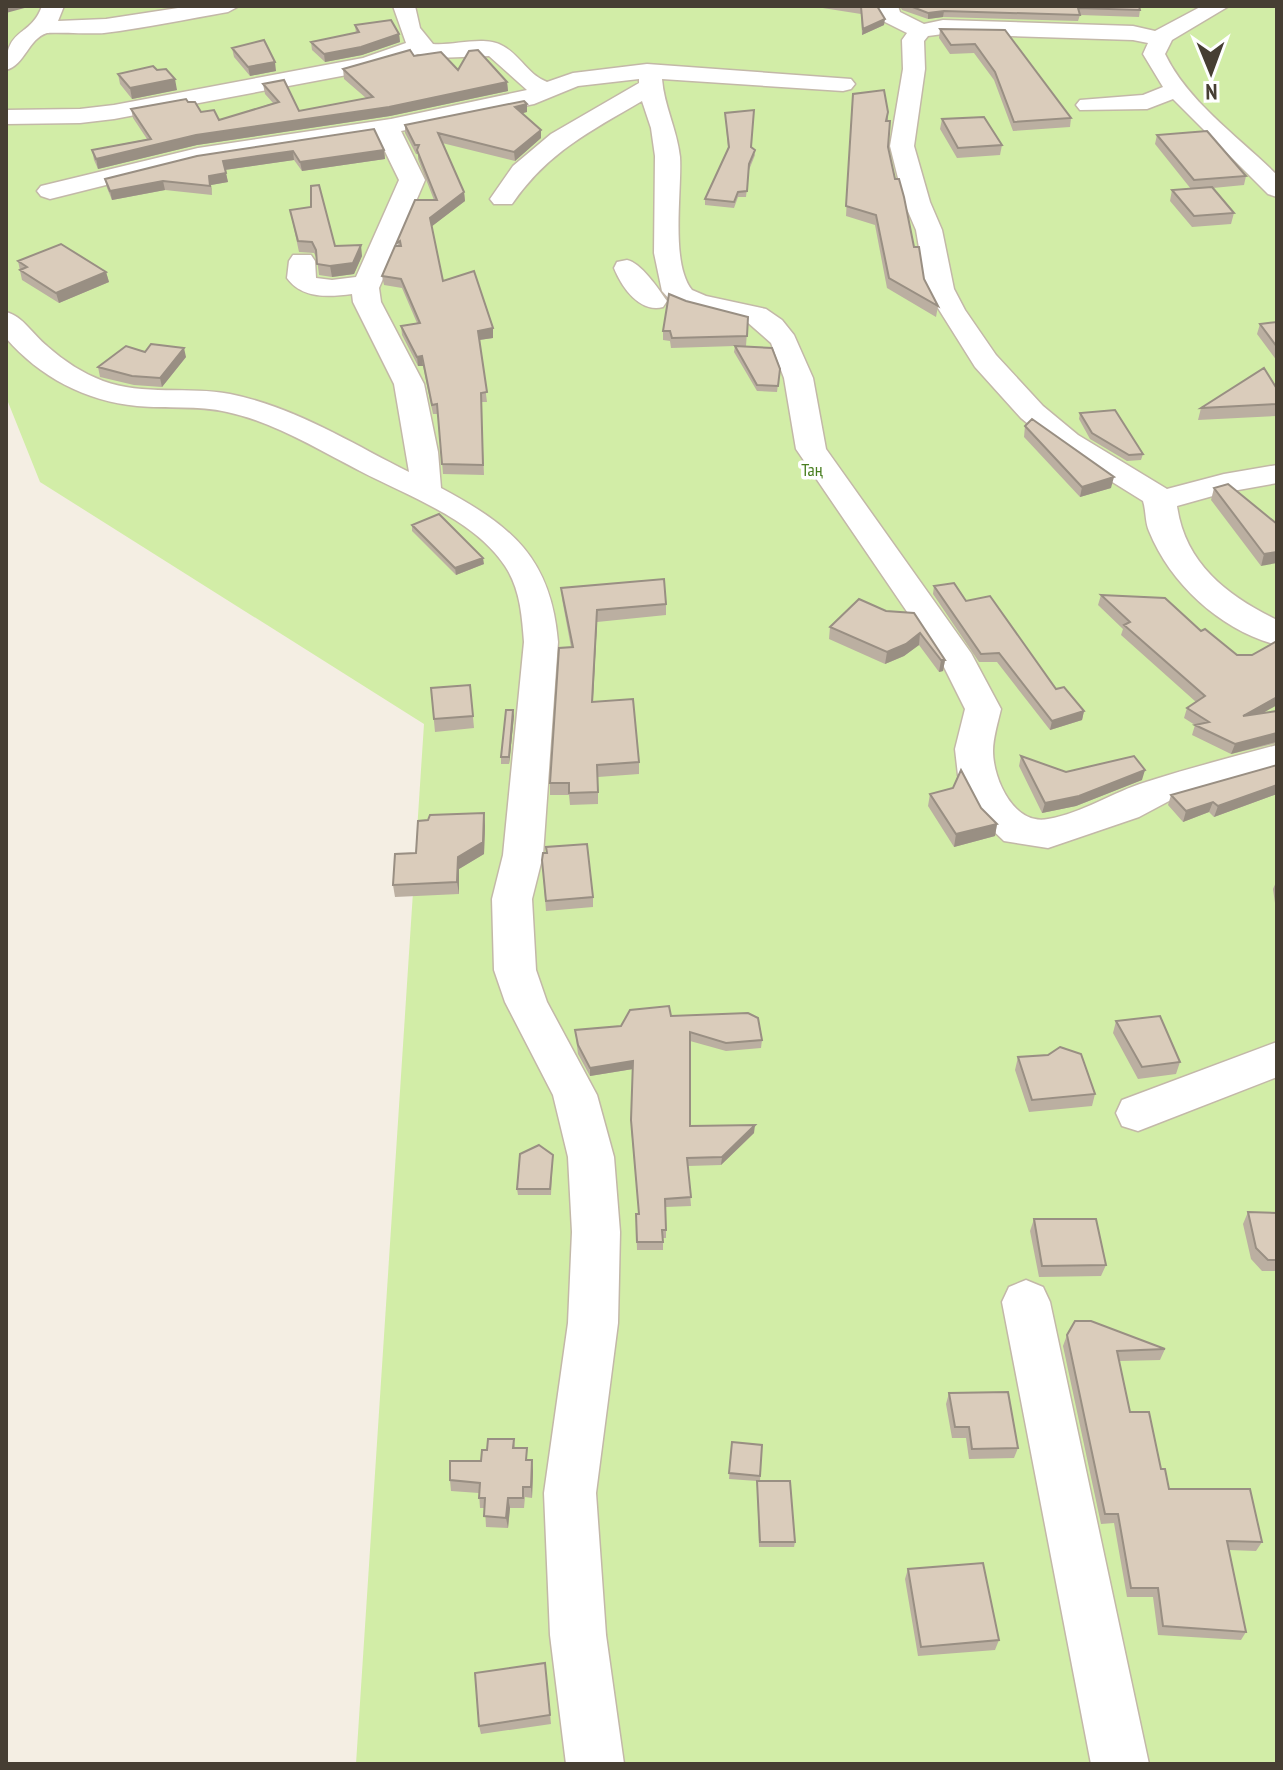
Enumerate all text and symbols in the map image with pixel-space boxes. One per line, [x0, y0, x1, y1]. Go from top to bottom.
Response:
north arrow [1171, 32, 1251, 112]
text: N [1205, 78, 1218, 106]
park label: Таң [801, 458, 823, 481]

